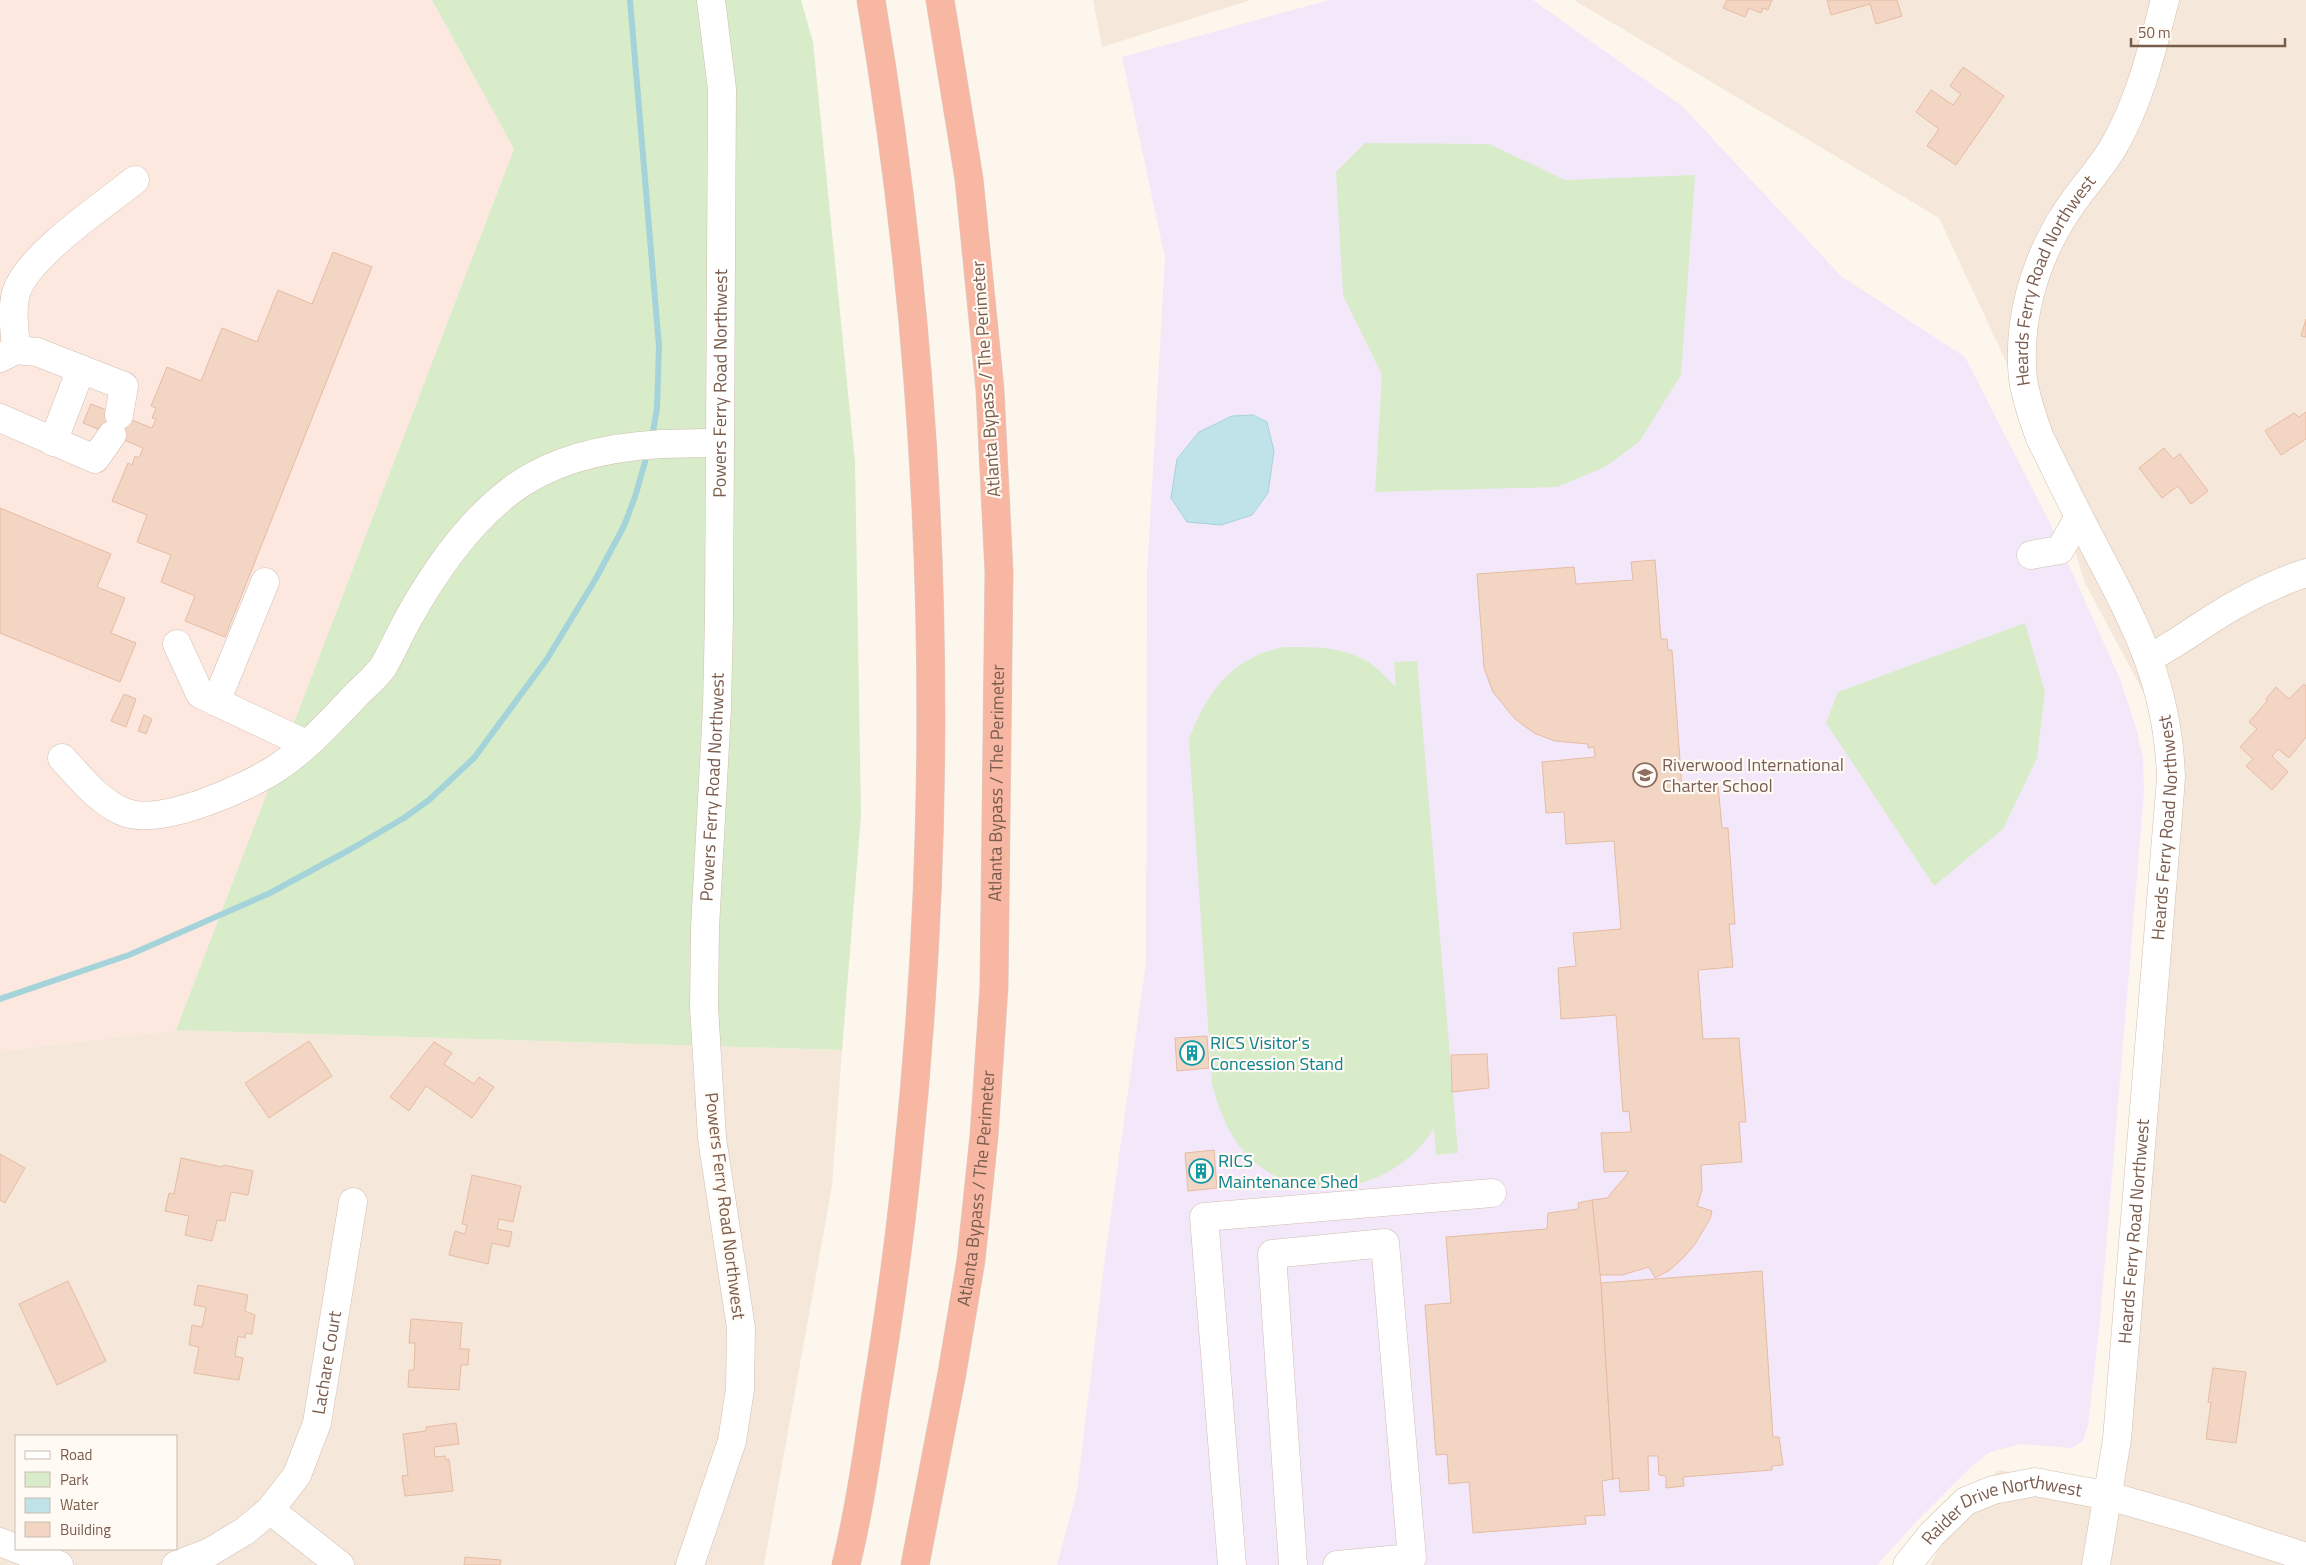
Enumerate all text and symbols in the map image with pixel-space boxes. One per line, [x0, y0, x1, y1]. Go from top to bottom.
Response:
scale bar [2131, 15, 2285, 47]
text: 50 m [2138, 21, 2171, 44]
street label: Heards Ferry Road Northwest [2008, 168, 2102, 388]
street label: Atlanta Bypass / The Perimeter [964, 260, 1007, 498]
street label: Powers Ferry Road Northwest [706, 268, 734, 498]
street label: Atlanta Bypass / The Perimeter [981, 664, 1011, 902]
street label: Powers Ferry Road Northwest [692, 672, 731, 902]
street label: Heards Ferry Road Northwest [2144, 712, 2184, 941]
place label: Riverwood International Charter School [1662, 751, 1844, 799]
school or university icon: Riverwood International Charter School [1632, 762, 1658, 788]
place label: RICS Visitor's Concession Stand [1210, 1029, 1344, 1077]
building icon: RICS Visitor's Concession Stand [1179, 1040, 1205, 1066]
street label: Atlanta Bypass / The Perimeter [949, 1069, 1001, 1308]
street label: Powers Ferry Road Northwest [698, 1091, 753, 1322]
street label: Heards Ferry Road Northwest [2111, 1117, 2156, 1345]
place label: RICS Maintenance Shed [1218, 1147, 1358, 1195]
building icon: RICS Maintenance Shed [1188, 1158, 1214, 1184]
street label: Lachare Court [305, 1308, 348, 1416]
legend [15, 1435, 178, 1550]
text: Road [60, 1443, 92, 1466]
text: Park [60, 1468, 89, 1491]
street label: Raider Drive Northwest [1914, 1468, 2085, 1550]
text: Water [60, 1493, 99, 1516]
text: Building [60, 1518, 111, 1541]

